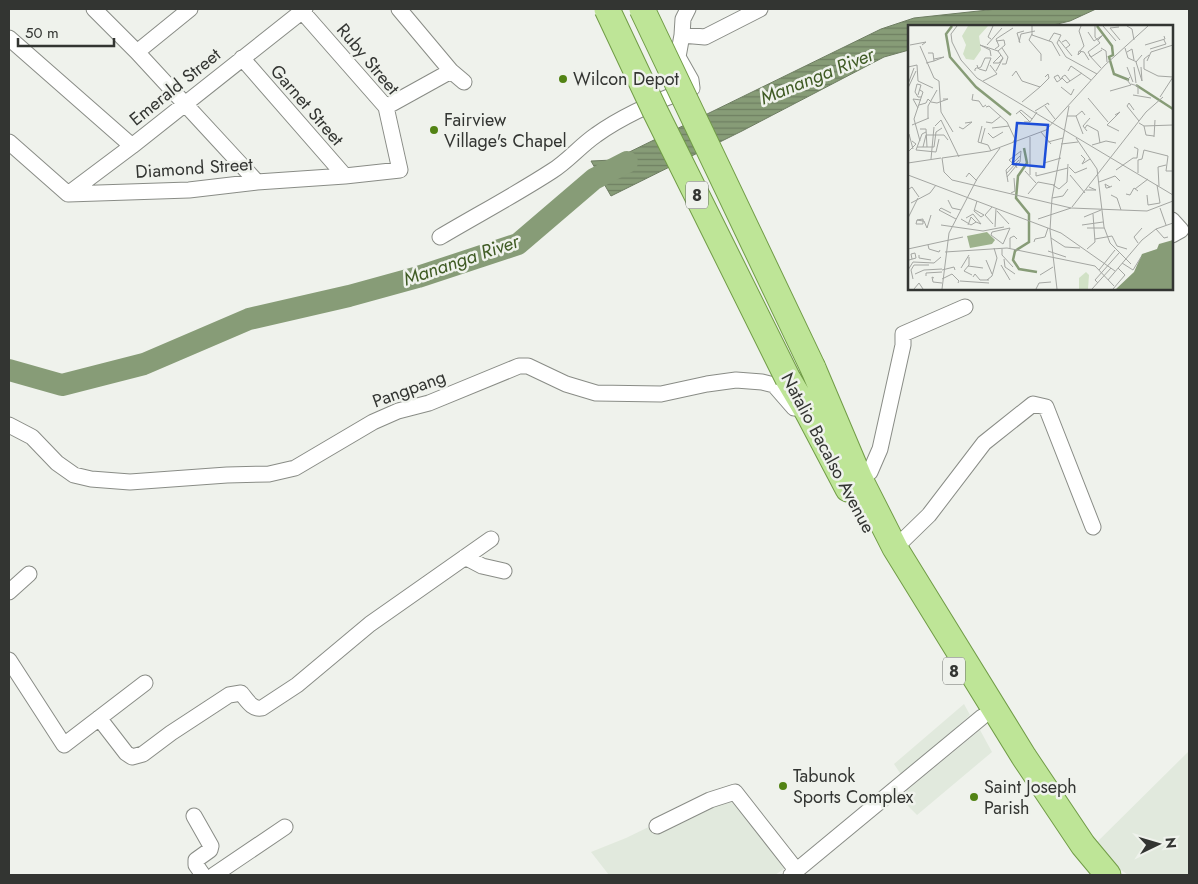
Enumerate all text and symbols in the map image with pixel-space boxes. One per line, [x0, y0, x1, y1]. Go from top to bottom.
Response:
scale bar [18, 15, 114, 47]
street label: Ruby Street [330, 18, 406, 101]
text: 50 m [25, 22, 59, 44]
inset map [908, 25, 1173, 290]
water label: Mananga River [756, 40, 880, 111]
street label: Emerald Street [124, 42, 227, 132]
street label: Garnet Street [264, 59, 350, 152]
place label: Wilcon Depot [573, 66, 680, 92]
marker: Wilcon Depot [557, 73, 569, 85]
place label: Fairview Village's Chapel [444, 107, 567, 154]
marker: Fairview Village's Chapel [428, 124, 440, 136]
street label: Diamond Street [134, 151, 254, 185]
road number: 8 [686, 182, 708, 208]
water label: Mananga River [399, 227, 524, 292]
street label: Pangpang [369, 364, 449, 414]
street label: Natalio Bacalso Avenue [775, 368, 881, 538]
road number: 8 [943, 658, 965, 684]
place label: Tabunok Sports Complex [793, 763, 914, 810]
place label: Saint Joseph Parish [984, 774, 1077, 821]
marker: Tabunok Sports Complex [777, 780, 789, 792]
marker: Saint Joseph Parish [968, 791, 980, 803]
north arrow [1133, 819, 1183, 869]
text: N [1161, 836, 1181, 849]

